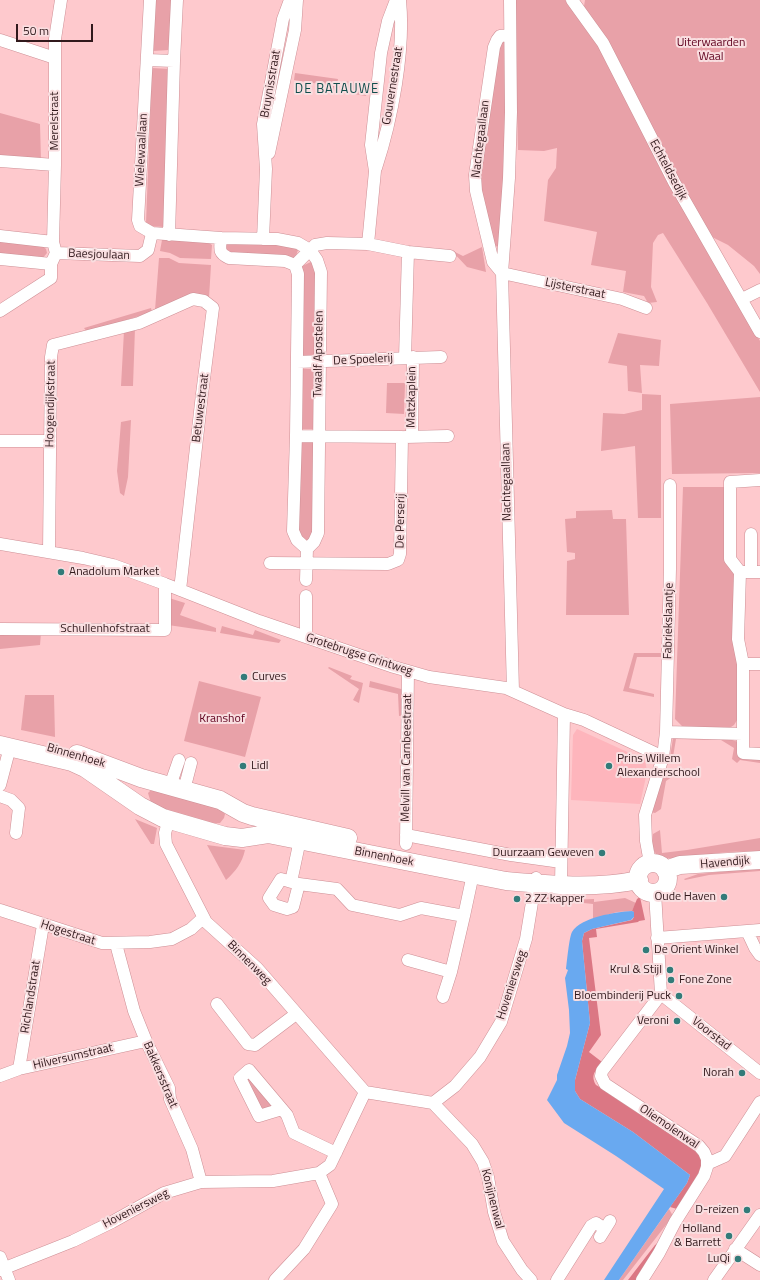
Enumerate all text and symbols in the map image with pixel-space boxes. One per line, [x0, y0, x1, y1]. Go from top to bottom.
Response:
scale bar [18, 16, 95, 42]
text: 50 m [23, 21, 49, 40]
park label: Uiterwaarden Waal [677, 36, 745, 64]
street label: Gouvernestraat [380, 46, 406, 126]
street label: Bruynisstraat [258, 49, 284, 119]
district label: DE BATAUWE [295, 82, 379, 98]
street label: Merelstraat [48, 91, 62, 151]
street label: Nachtegaallaan [469, 99, 493, 179]
street label: Wielewaallaan [133, 113, 151, 187]
street label: Echteldsedijk [646, 137, 690, 203]
street label: Baesjoulaan [68, 247, 130, 263]
street label: Lijsterstraat [544, 276, 606, 302]
street label: Twaalf Apostelen [311, 310, 327, 398]
street label: De Spoelerij [333, 351, 393, 369]
street label: Hoogendijkstraat [43, 360, 59, 448]
street label: Matzkaplein [404, 366, 420, 428]
street label: Betuwestraat [190, 373, 212, 443]
street label: Nachtegaallaan [499, 443, 515, 521]
street label: De Perserij [393, 493, 409, 549]
place label: Anadolum Market [69, 565, 159, 579]
marker: Anadolum Market [56, 567, 66, 577]
street label: Fabriekslaantje [661, 583, 677, 659]
street label: Schullenhofstraat [60, 622, 150, 636]
street label: Grotebrugse Grintweg [304, 631, 414, 679]
place label: Curves [252, 670, 286, 684]
marker: Curves [239, 672, 249, 682]
street label: Melvill van Carnbeestraat [399, 694, 415, 822]
park label: Kranshof [199, 712, 245, 726]
street label: Binnenhoek [45, 741, 107, 771]
place label: Prins Willem Alexanderschool [617, 752, 700, 780]
place label: Lidl [251, 759, 268, 773]
marker: Lidl [238, 761, 248, 771]
marker: Prins Willem Alexanderschool [604, 761, 614, 771]
street label: Binnenhoek [353, 844, 415, 870]
place label: Duurzaam Geweven [493, 846, 594, 860]
marker: Duurzaam Geweven [597, 848, 607, 858]
street label: Havendijk [700, 854, 750, 872]
place label: Oude Haven [654, 890, 716, 904]
place label: 2 ZZ kapper [525, 892, 584, 906]
marker: Oude Haven [719, 892, 729, 902]
marker: 2 ZZ kapper [512, 894, 522, 904]
street label: Hogestraat [39, 917, 97, 949]
street label: Binnenweg [224, 938, 274, 988]
place label: De Orient Winkel [654, 943, 739, 957]
marker: De Orient Winkel [641, 945, 651, 955]
street label: Hoveniersweg [494, 948, 530, 1022]
street label: Richlandstraat [18, 960, 44, 1034]
place label: Krul & Stijl [610, 963, 662, 977]
marker: Krul & Stijl [665, 965, 675, 975]
place label: Fone Zone [679, 973, 732, 987]
marker: Fone Zone [666, 975, 676, 985]
place label: Bloembinderij Puck [574, 989, 671, 1003]
marker: Bloembinderij Puck [674, 991, 684, 1001]
place label: Veroni [637, 1014, 669, 1028]
street label: Voorstad [689, 1014, 733, 1054]
marker: Veroni [672, 1016, 682, 1026]
street label: Bakkersstraat [140, 1040, 180, 1110]
street label: Hilversumstraat [32, 1041, 114, 1073]
place label: Norah [703, 1066, 734, 1080]
marker: Norah [737, 1068, 747, 1078]
street label: Oliemolenwal [636, 1102, 702, 1152]
street label: Konijnenwal [478, 1167, 506, 1231]
street label: Hoveniersweg [101, 1186, 171, 1232]
place label: D-reizen [695, 1203, 739, 1217]
marker: D-reizen [742, 1205, 752, 1215]
place label: Holland & Barrett [674, 1222, 721, 1250]
marker: Holland & Barrett [724, 1231, 734, 1241]
place label: LuQi [707, 1252, 730, 1266]
marker: LuQi [733, 1254, 743, 1264]

